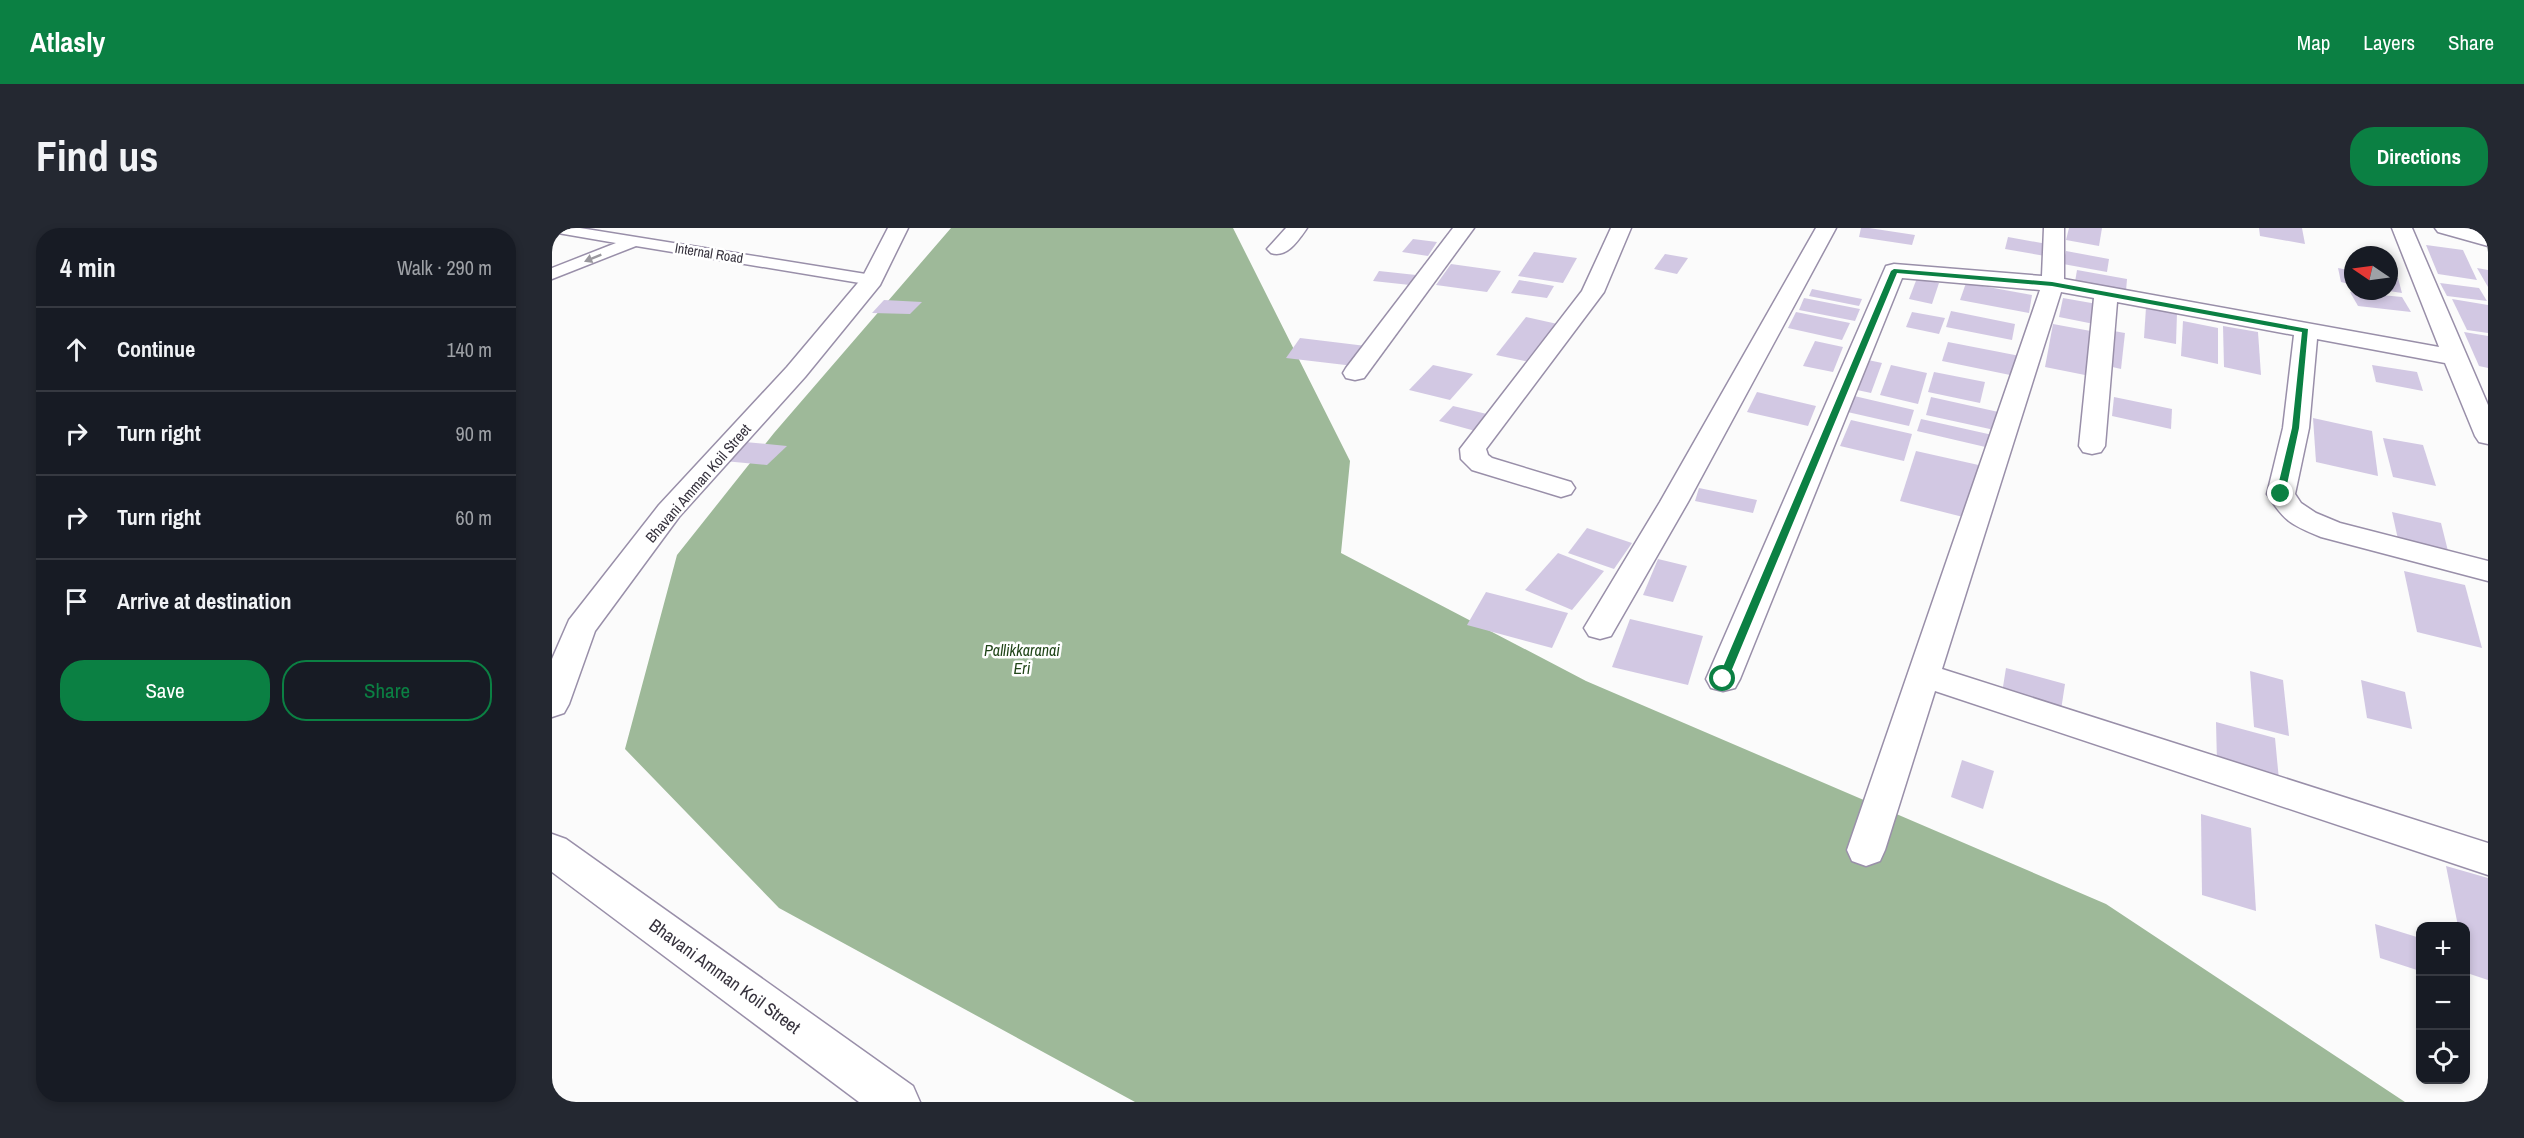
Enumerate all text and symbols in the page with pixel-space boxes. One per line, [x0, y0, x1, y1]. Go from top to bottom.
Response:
text: Atlasly [30, 23, 105, 61]
text: Map [2297, 28, 2330, 57]
text: Layers [2363, 28, 2415, 57]
text: Share [2448, 28, 2494, 57]
button: Directions [2350, 127, 2488, 186]
text: Find us [36, 128, 158, 184]
street label: Internal Road [674, 239, 744, 267]
north arrow [2344, 246, 2398, 300]
text: 4 min [60, 250, 116, 285]
one-way arrow [584, 253, 602, 263]
text: Walk · 290 m [397, 254, 492, 281]
icon: ahead [60, 333, 93, 366]
text: Continue [117, 334, 195, 364]
text: 140 m [446, 336, 492, 363]
icon: right [60, 417, 93, 450]
text: Turn right [117, 418, 201, 448]
street label: Bhavani Amman Koil Street [641, 419, 756, 547]
text: 90 m [456, 420, 492, 447]
route end [2267, 480, 2293, 506]
icon: right [60, 501, 93, 534]
text: Turn right [117, 502, 201, 532]
text: 60 m [456, 504, 492, 531]
icon: arrive [60, 585, 93, 618]
text: Arrive at destination [117, 586, 291, 616]
water label: Pallikkaranai Eri [984, 639, 1060, 679]
button: Save [60, 660, 270, 721]
button: Share [282, 660, 492, 721]
route start [1709, 665, 1735, 691]
street label: Bhavani Amman Koil Street [644, 913, 806, 1039]
map controls [2416, 922, 2470, 1084]
button: + [2416, 922, 2470, 976]
button: − [2416, 976, 2470, 1030]
button: locate [2416, 1030, 2470, 1084]

